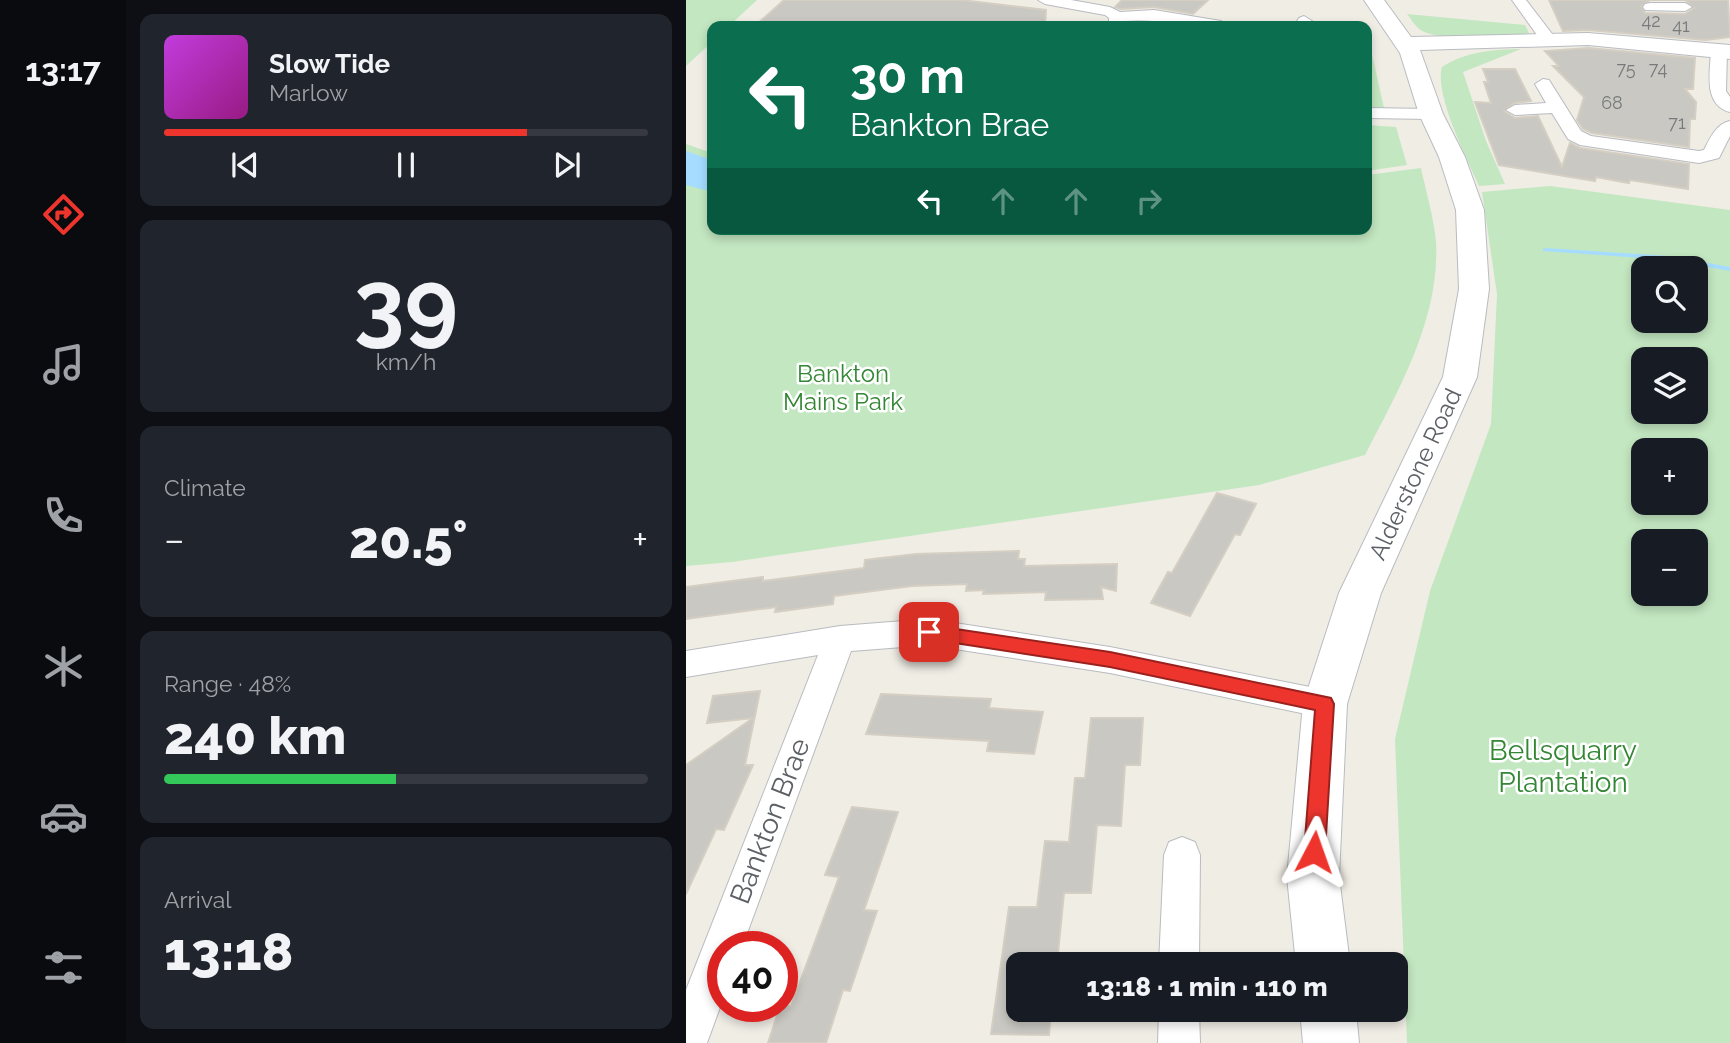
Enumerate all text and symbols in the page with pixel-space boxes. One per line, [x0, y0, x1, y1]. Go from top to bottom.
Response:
house number: 42 [1641, 10, 1661, 31]
house number: 41 [1672, 15, 1690, 36]
text: 30 m [850, 47, 965, 104]
text: Slow Tide [269, 49, 390, 79]
icon: left [735, 49, 826, 140]
text: 13:17 [25, 51, 101, 88]
house number: 75 [1616, 58, 1636, 79]
house number: 74 [1649, 58, 1667, 79]
text: Marlow [269, 79, 348, 106]
house number: 68 [1601, 92, 1623, 113]
text: Bankton Brae [850, 106, 1049, 143]
house number: 71 [1668, 112, 1686, 133]
icon: previous [226, 146, 264, 184]
icon: pause [387, 146, 425, 184]
icon: next [548, 146, 586, 184]
icon: left [911, 182, 949, 220]
icon: ahead [984, 182, 1022, 220]
icon: ahead [1057, 182, 1095, 220]
icon: right [1130, 182, 1168, 220]
icon: directions [39, 190, 88, 239]
text: 39 [354, 249, 458, 356]
map controls [1631, 256, 1708, 606]
button: search [1631, 256, 1708, 333]
icon: music [39, 340, 88, 389]
button: layers [1631, 347, 1708, 424]
text: km/h [376, 348, 436, 375]
park label: Bankton Mains Park [783, 359, 903, 416]
street label: Alderstone Road [1363, 384, 1467, 564]
button: + [1631, 438, 1708, 515]
text: Climate [164, 474, 246, 501]
icon: phone [39, 491, 88, 540]
text: 20.5° [349, 509, 468, 570]
text: − [164, 517, 184, 562]
text: + [632, 517, 648, 562]
button: − [1631, 529, 1708, 606]
pin [899, 602, 959, 662]
icon: arrive [910, 613, 948, 651]
icon: climate [39, 642, 88, 691]
text: Range · 48% [164, 670, 291, 697]
text: 240 km [164, 705, 346, 766]
street label: Bankton Brae [723, 734, 817, 908]
park label: Bellsquarry Plantation [1489, 734, 1637, 799]
icon: car [39, 792, 88, 841]
position arrow [1277, 815, 1351, 889]
text: Arrival [164, 886, 231, 913]
text: 13:18 [164, 921, 293, 982]
speed limit sign: 40 [707, 931, 798, 1022]
icon: filters [39, 943, 88, 992]
text: 13:18 · 1 min · 110 m [1086, 972, 1328, 1002]

